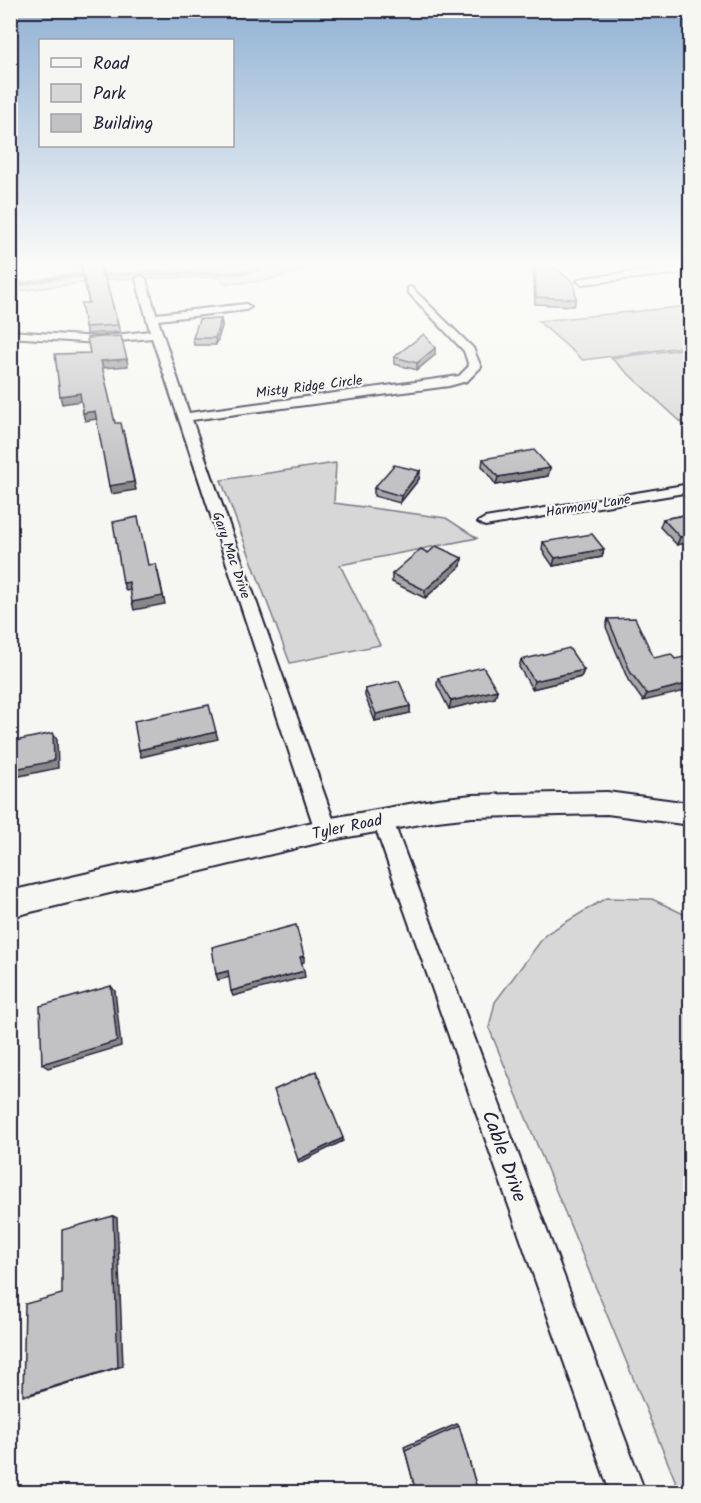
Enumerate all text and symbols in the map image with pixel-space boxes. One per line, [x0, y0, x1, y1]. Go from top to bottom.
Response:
legend [39, 39, 234, 147]
text: Road [93, 50, 130, 79]
text: Park [93, 80, 126, 109]
text: Building [93, 110, 153, 139]
street label: Misty Ridge Circle [255, 369, 364, 404]
street label: Harmony Lane [544, 488, 633, 524]
street label: Gary Mac Drive [206, 509, 256, 602]
street label: Tyler Road [310, 808, 386, 847]
street label: Cable Drive [472, 1106, 534, 1207]

